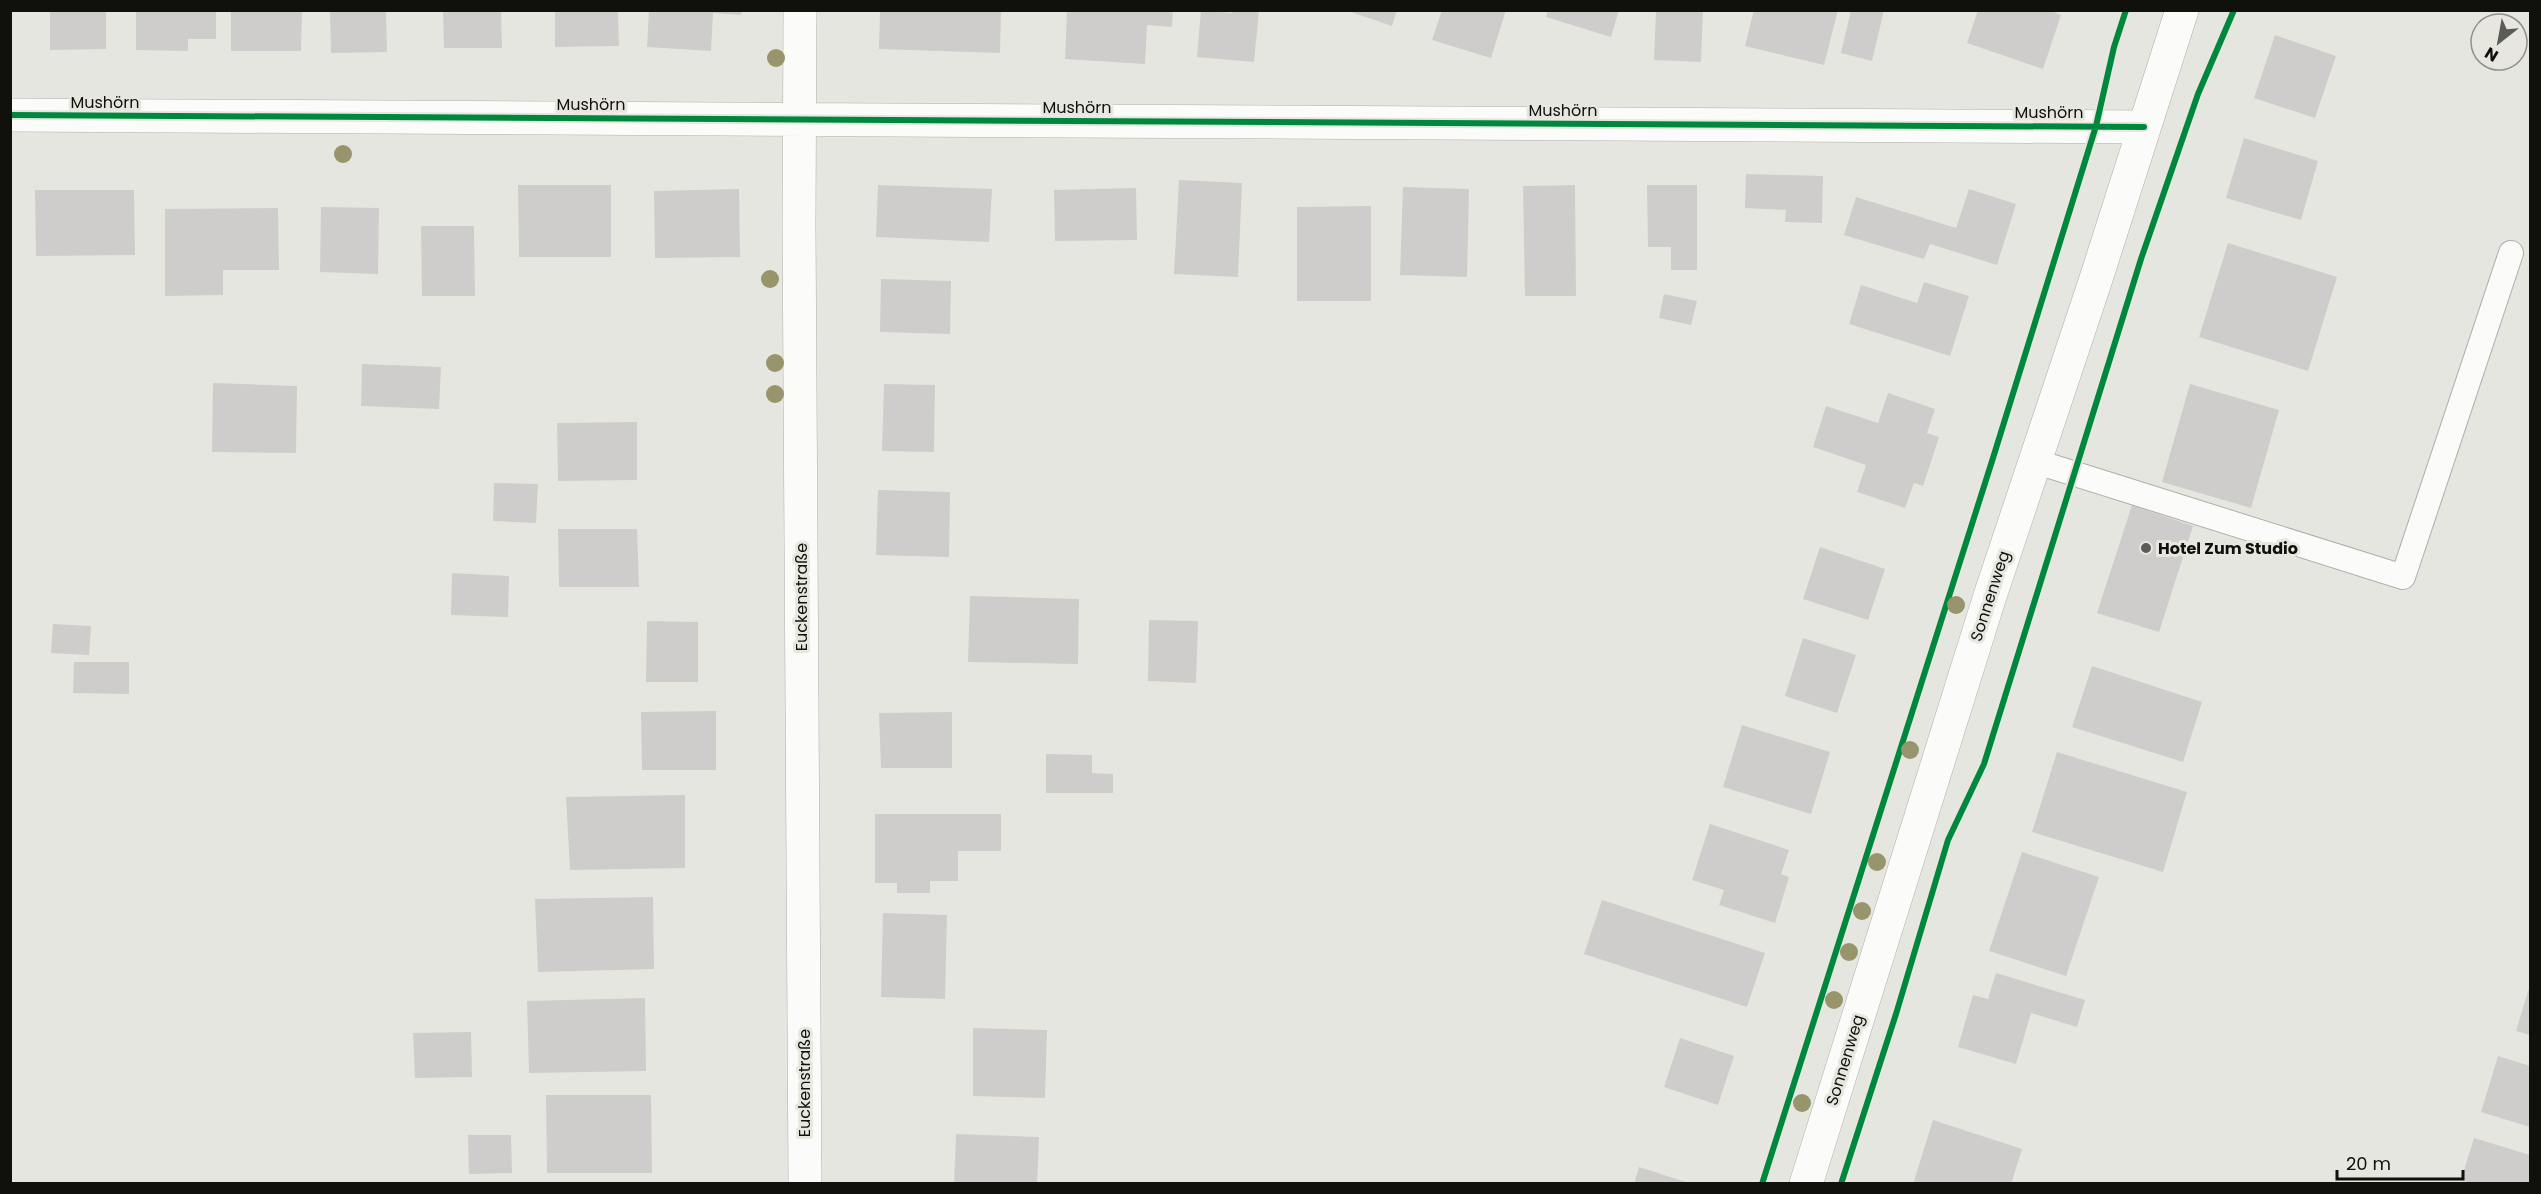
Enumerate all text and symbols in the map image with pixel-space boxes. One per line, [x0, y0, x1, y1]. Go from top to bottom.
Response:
north arrow [2469, 12, 2529, 72]
text: N [2480, 41, 2503, 67]
street label: Mushörn [70, 91, 140, 114]
street label: Mushörn [556, 93, 626, 116]
street label: Mushörn [1042, 96, 1112, 119]
street label: Mushörn [1528, 99, 1598, 122]
street label: Mushörn [2014, 101, 2084, 124]
place label: Hotel Zum Studio [2158, 537, 2298, 560]
marker: Hotel Zum Studio [2139, 541, 2153, 555]
street label: Euckenstraße [790, 543, 813, 651]
street label: Sonnenweg [1965, 548, 2015, 644]
street label: Sonnenweg [1820, 1012, 1870, 1108]
street label: Euckenstraße [793, 1029, 816, 1137]
scale bar [2337, 1143, 2463, 1181]
text: 20 m [2346, 1151, 2391, 1176]

